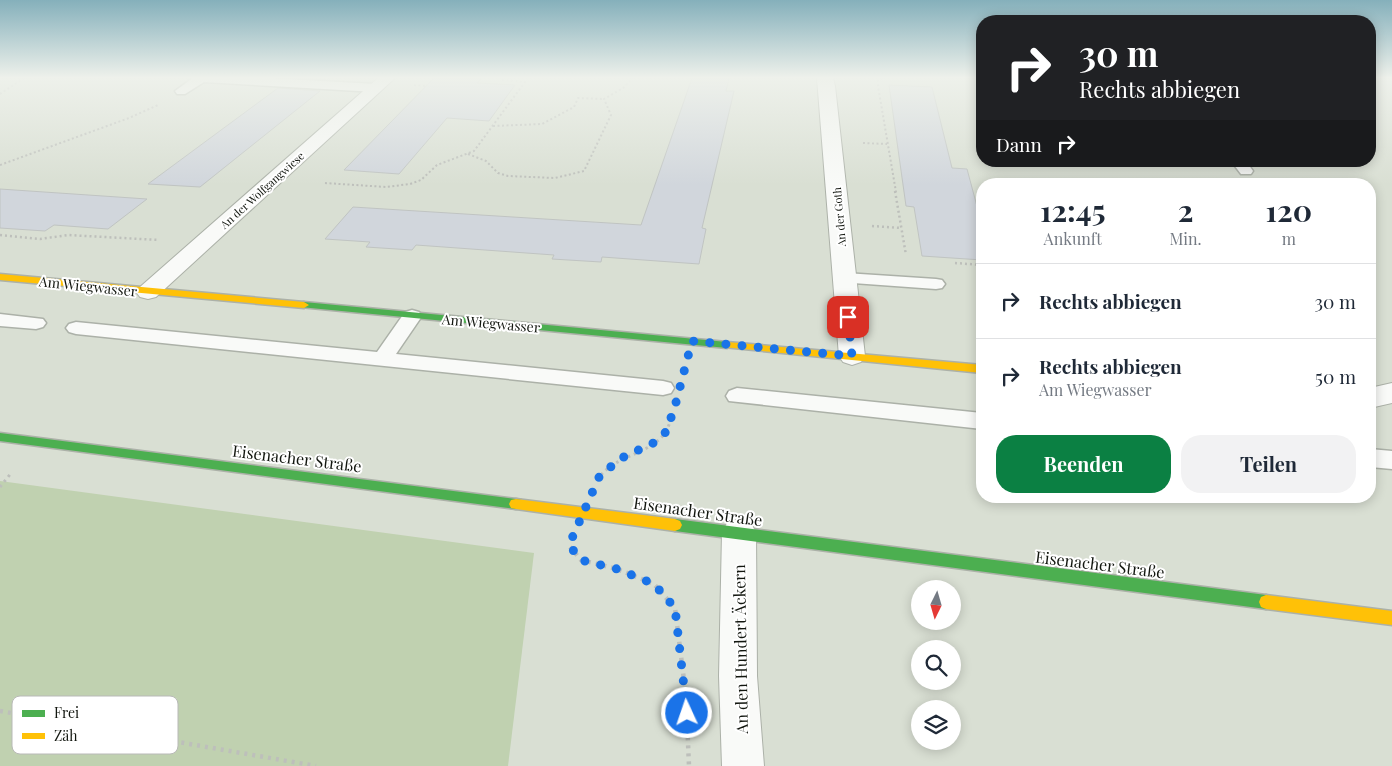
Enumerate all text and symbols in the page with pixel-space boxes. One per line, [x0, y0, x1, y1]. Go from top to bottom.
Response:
text: 30 m [1079, 29, 1159, 76]
icon: right [996, 35, 1061, 100]
text: Rechts abbiegen [1079, 74, 1240, 104]
icon: right [1052, 130, 1080, 158]
text: Dann [996, 131, 1042, 157]
street label: An der Wolfgangwiese [216, 148, 308, 232]
street label: An der Goth [829, 186, 849, 248]
text: 12:45 [1040, 190, 1105, 230]
text: 2 [1178, 190, 1193, 230]
text: 120 [1266, 190, 1312, 230]
text: Ankunft [1044, 228, 1102, 249]
text: Min. [1169, 228, 1202, 249]
text: m [1282, 228, 1296, 249]
street label: Am Wiegwasser [37, 271, 139, 301]
icon: right [996, 287, 1024, 315]
text: Rechts abbiegen [1039, 288, 1182, 314]
text: 30 m [1314, 288, 1356, 314]
pin [827, 296, 869, 338]
icon: arrive [834, 303, 862, 331]
street label: Am Wiegwasser [440, 309, 542, 337]
text: Rechts abbiegen [1039, 353, 1182, 379]
icon: right [996, 362, 1024, 390]
text: 50 m [1315, 363, 1356, 389]
text: Am Wiegwasser [1039, 379, 1152, 400]
button: Beenden [996, 435, 1171, 493]
button: Teilen [1181, 435, 1356, 493]
street label: Eisenacher Straße [231, 440, 363, 476]
street label: Eisenacher Straße [632, 492, 764, 530]
street label: Eisenacher Straße [1034, 546, 1166, 582]
street label: An den Hundert Äckern [728, 564, 752, 735]
north arrow [911, 580, 961, 630]
map controls [911, 580, 961, 750]
button: search [911, 640, 961, 690]
position arrow [660, 686, 712, 738]
legend [12, 696, 178, 754]
button: layers [911, 700, 961, 750]
text: Frei [54, 703, 79, 722]
text: Zäh [54, 726, 78, 745]

